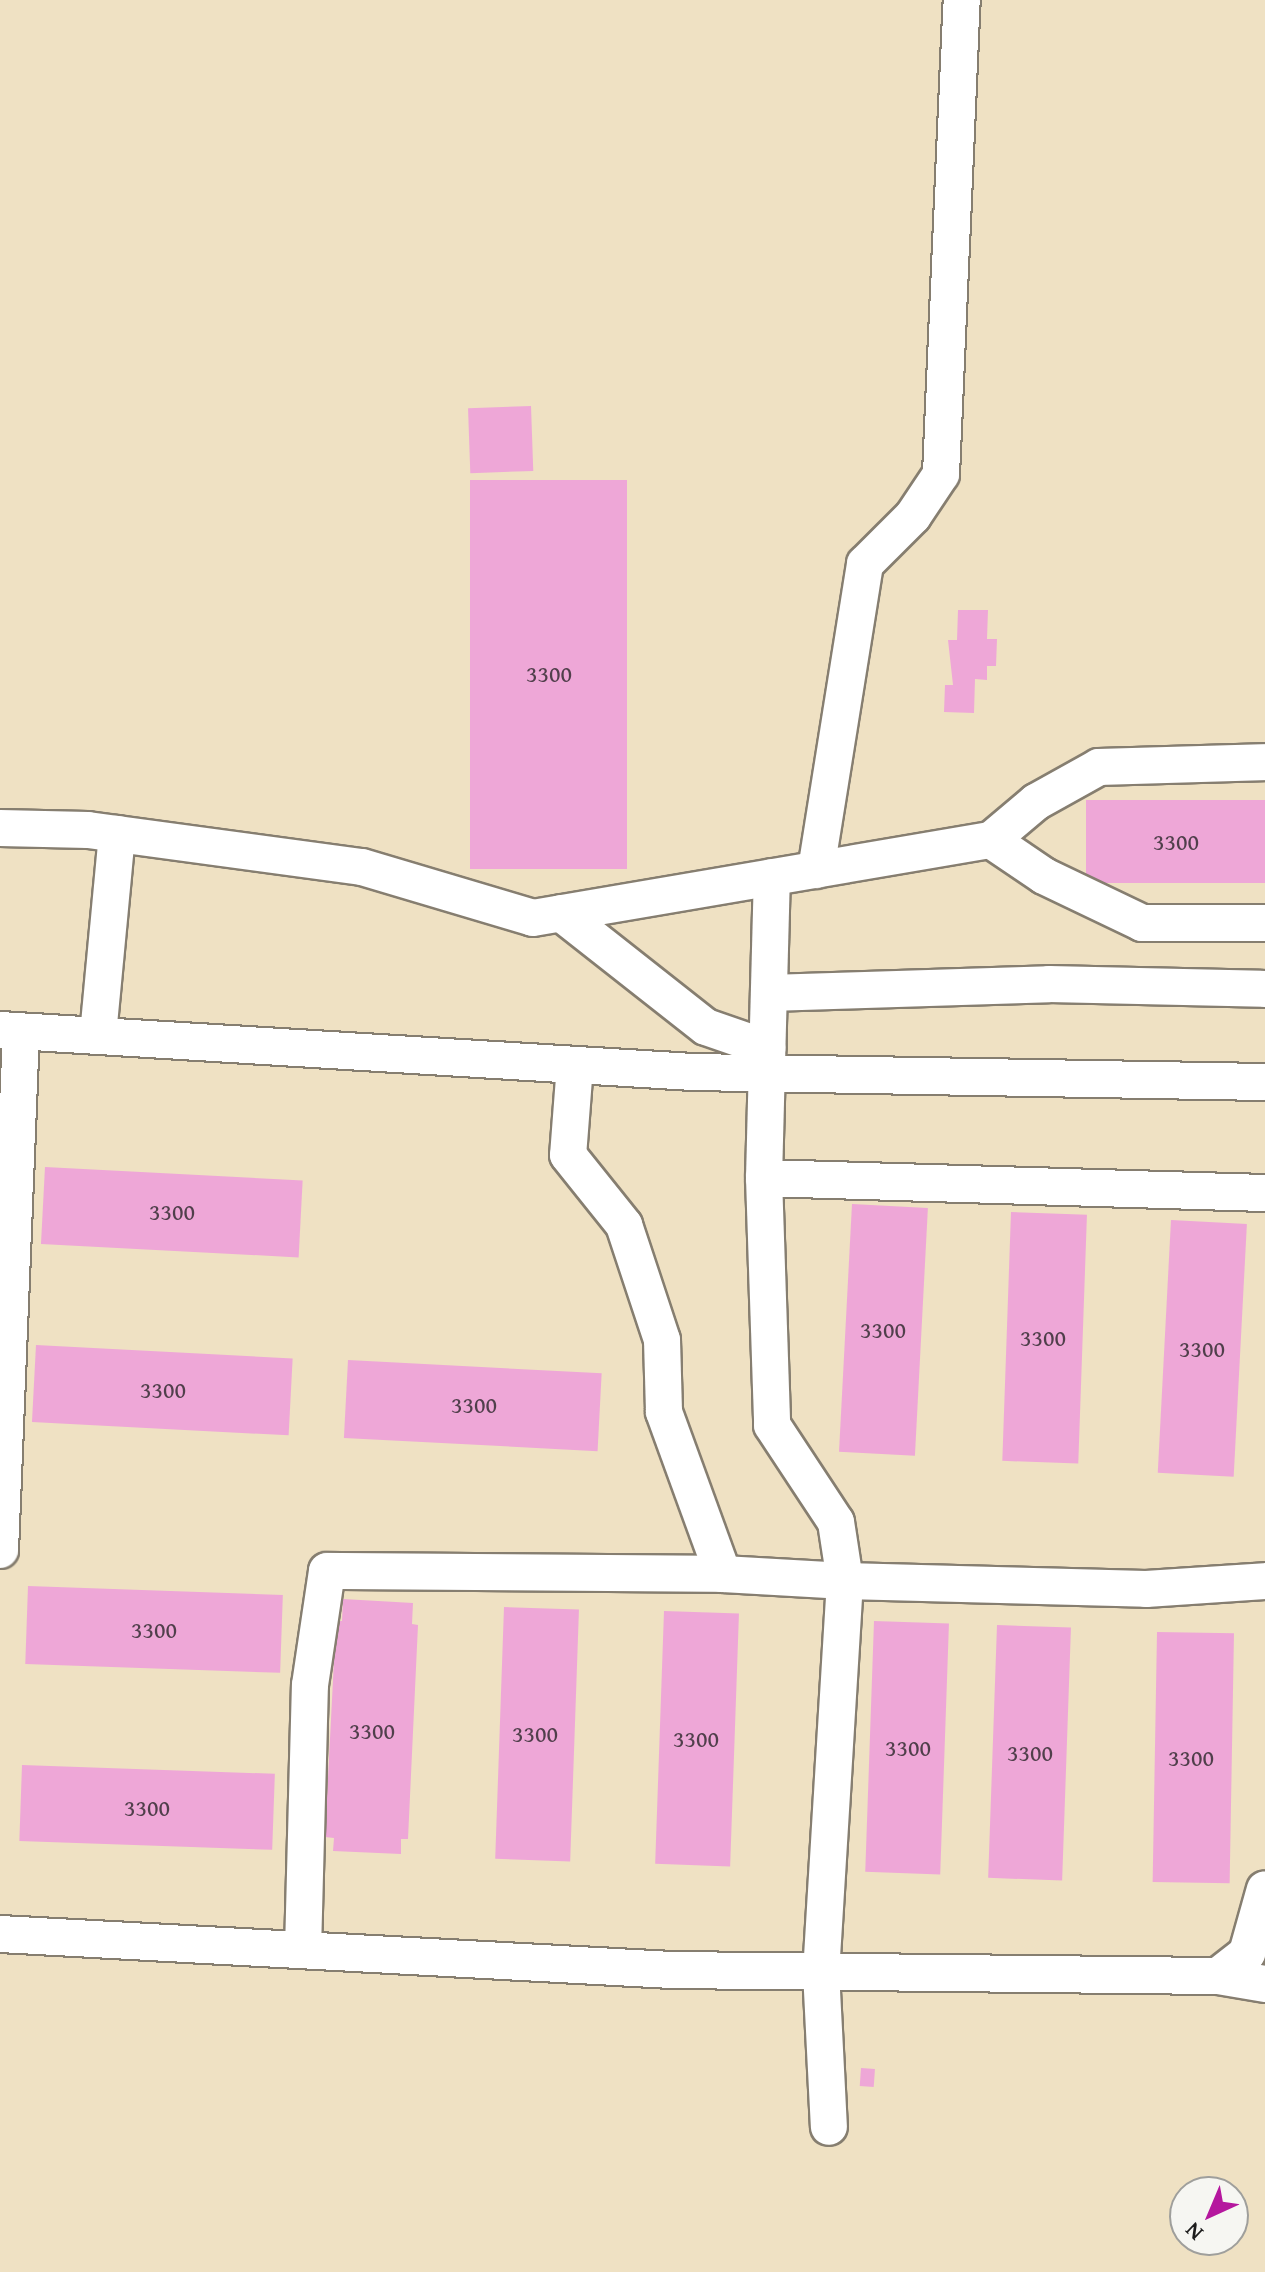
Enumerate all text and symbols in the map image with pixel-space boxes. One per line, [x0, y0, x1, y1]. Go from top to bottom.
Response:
house number: 3300 [526, 660, 572, 688]
house number: 3300 [1153, 828, 1199, 856]
house number: 3300 [149, 1198, 195, 1226]
house number: 3300 [860, 1316, 906, 1344]
house number: 3300 [1020, 1324, 1066, 1352]
house number: 3300 [1179, 1335, 1225, 1363]
house number: 3300 [140, 1376, 186, 1404]
house number: 3300 [451, 1391, 497, 1419]
house number: 3300 [131, 1616, 177, 1644]
house number: 3300 [349, 1717, 395, 1745]
house number: 3300 [512, 1720, 558, 1748]
house number: 3300 [673, 1725, 719, 1753]
house number: 3300 [885, 1734, 931, 1762]
house number: 3300 [1007, 1739, 1053, 1767]
house number: 3300 [1168, 1744, 1214, 1772]
house number: 3300 [124, 1794, 170, 1822]
north arrow [1169, 2176, 1249, 2256]
text: N [1177, 2215, 1210, 2248]

